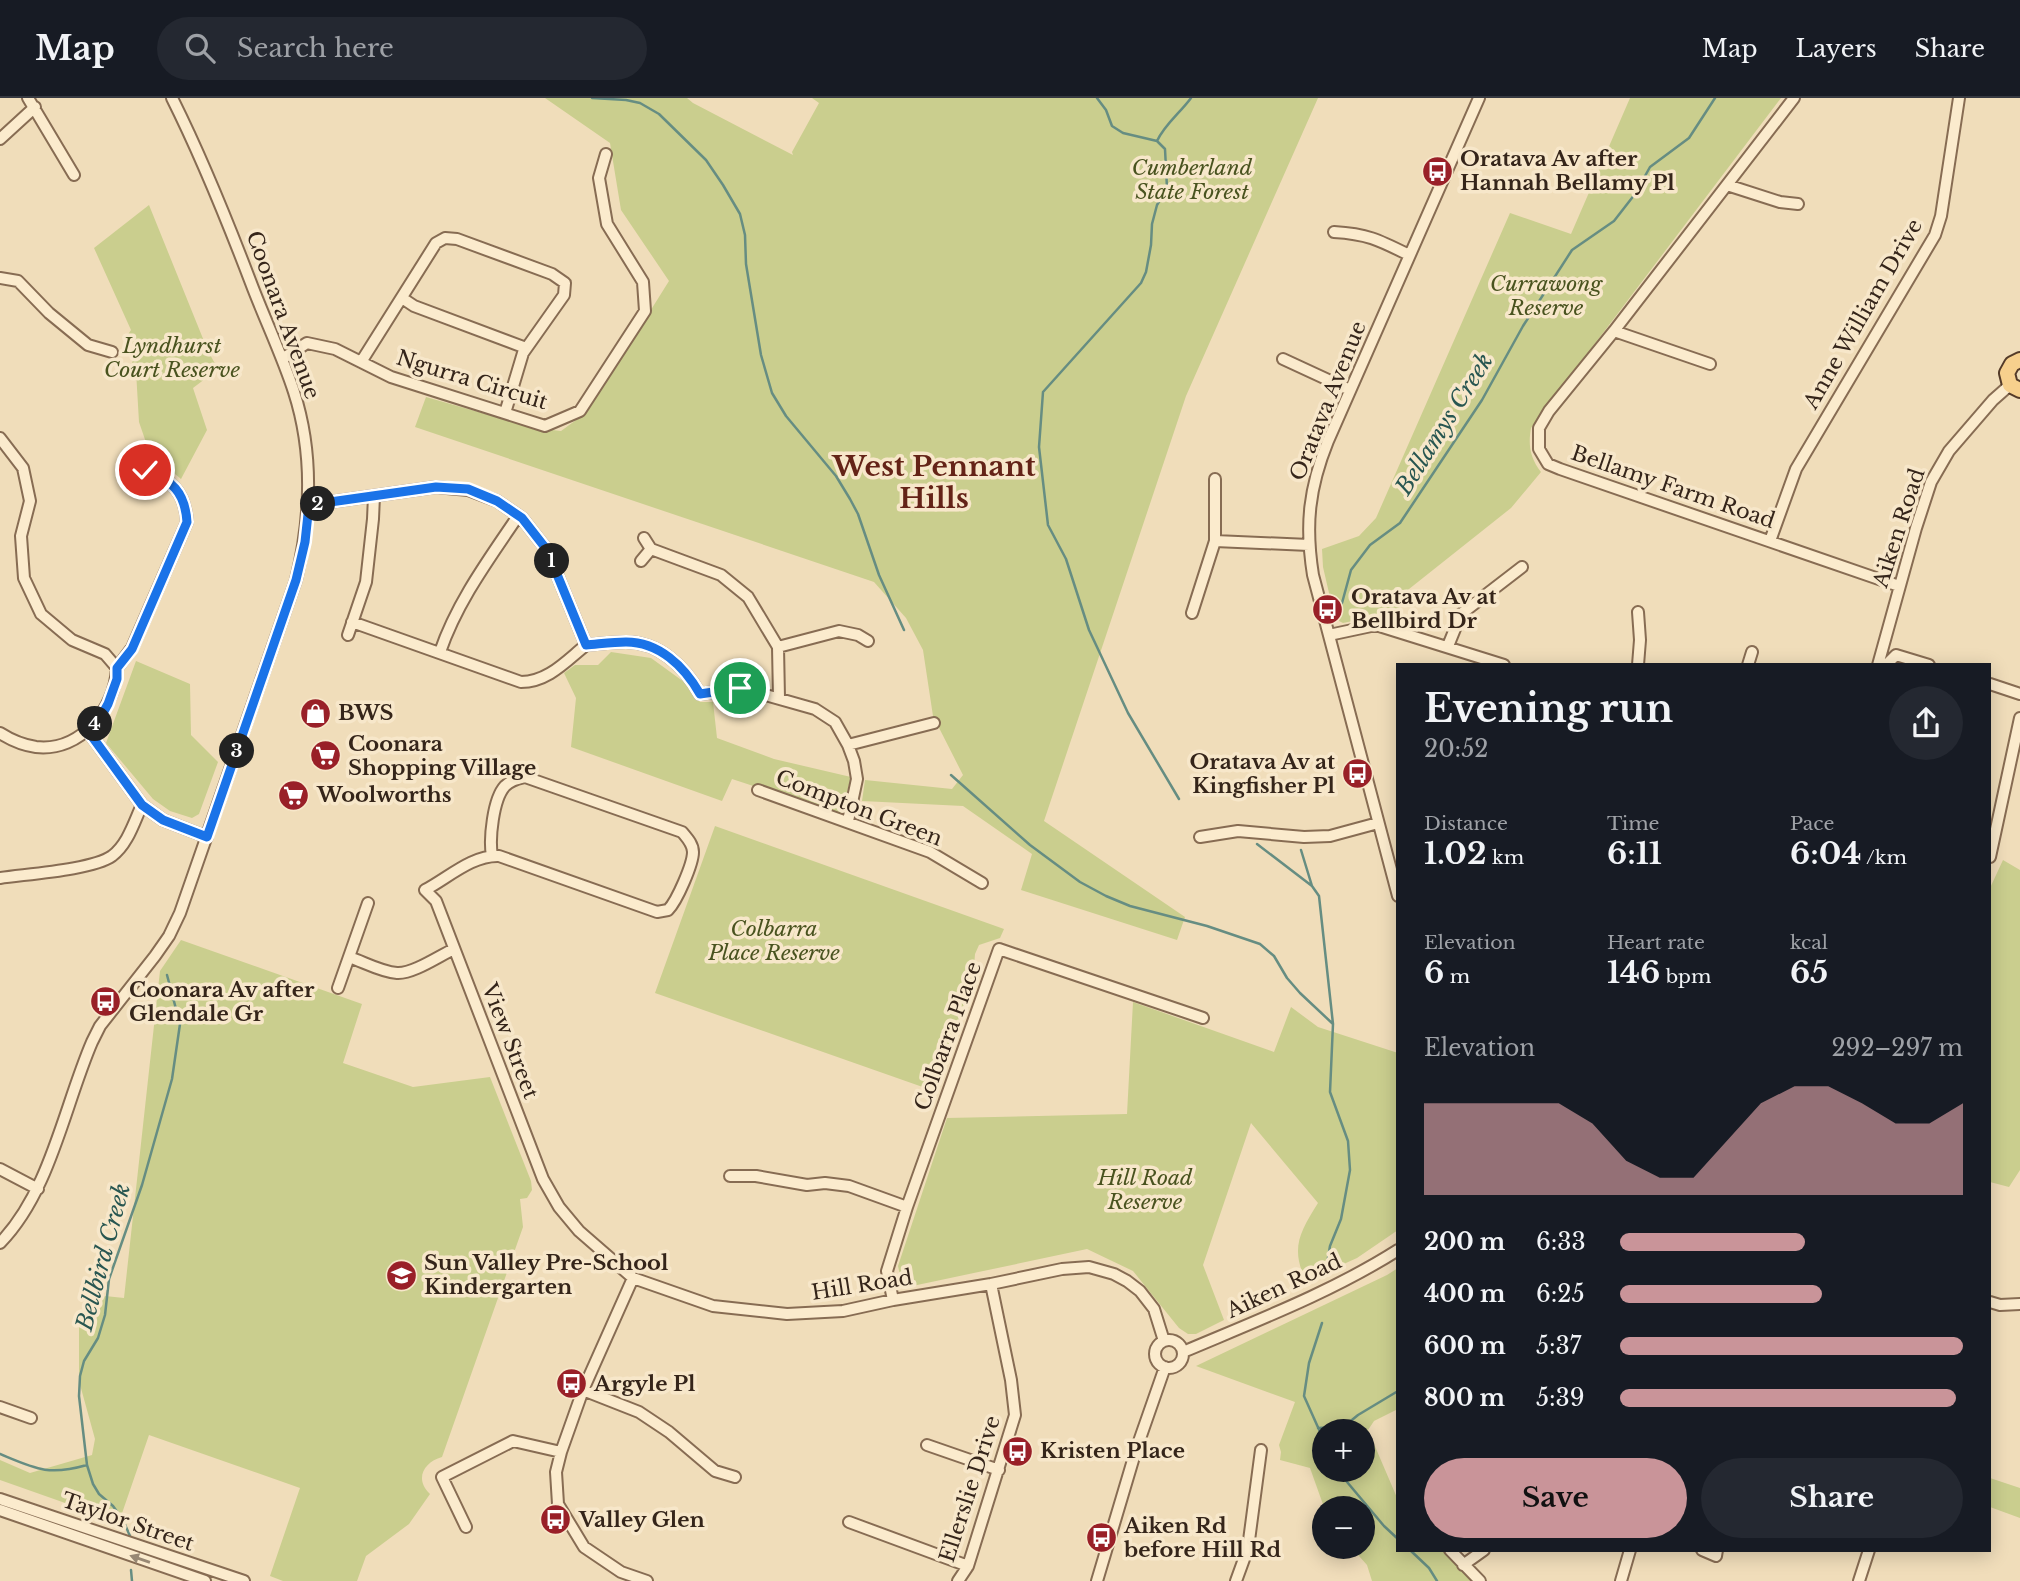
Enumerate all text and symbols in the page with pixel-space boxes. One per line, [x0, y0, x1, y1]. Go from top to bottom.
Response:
search box [157, 17, 647, 80]
text: Map [35, 28, 115, 69]
icon: search [181, 29, 219, 67]
text: Search here [237, 32, 394, 64]
text: Map [1702, 34, 1758, 63]
text: Layers [1796, 34, 1877, 63]
text: Share [1915, 34, 1985, 63]
place label: Oratava Av after Hannah Bellamy Pl [1460, 146, 1675, 196]
bus stop icon: Oratava Av after Hannah Bellamy Pl [1420, 154, 1454, 188]
park label: Cumberland State Forest [1132, 155, 1253, 205]
street label: Anne William Drive [1797, 214, 1928, 415]
street label: Coonara Avenue [241, 227, 325, 403]
park label: Currawong Reserve [1490, 271, 1603, 321]
street label: Oratava Avenue [1284, 317, 1372, 485]
park label: Lyndhurst Court Reserve [104, 333, 240, 383]
street label: Ngurra Circuit [393, 345, 551, 415]
water label: Bellamys Creek [1389, 348, 1499, 501]
pin [115, 440, 175, 500]
street label: Bellamy Farm Road [1568, 440, 1778, 534]
district label: West Pennant Hills [831, 449, 1036, 516]
icon: check [126, 451, 164, 489]
street label: Aiken Road [1867, 465, 1931, 592]
pin: 2 [300, 486, 336, 522]
text: 2 [311, 492, 324, 515]
pin: 1 [534, 544, 570, 578]
text: 1 [547, 549, 556, 572]
place label: Oratava Av at Bellbird Dr [1351, 584, 1496, 634]
bus stop icon: Oratava Av at Bellbird Dr [1311, 592, 1345, 626]
pin [710, 658, 770, 718]
icon: arrive [721, 669, 759, 707]
text: Evening run [1424, 685, 1673, 732]
button: share [1889, 686, 1963, 760]
shop icon: BWS [298, 696, 332, 730]
place label: BWS [338, 700, 394, 726]
pin: 4 [78, 706, 112, 742]
text: 4 [88, 712, 101, 735]
place label: Coonara Shopping Village [348, 731, 536, 781]
pin: 3 [219, 734, 254, 768]
text: 20:52 [1424, 735, 1488, 763]
text: 3 [230, 739, 243, 762]
supermarket icon: Coonara Shopping Village [308, 739, 342, 773]
place label: Oratava Av at Kingfisher Pl [1190, 749, 1336, 799]
bus stop icon: Oratava Av at Kingfisher Pl [1341, 757, 1375, 791]
street label: Compton Green [772, 764, 946, 852]
supermarket icon: Woolworths [277, 778, 311, 812]
place label: Woolworths [316, 782, 452, 808]
text: Distance [1424, 812, 1508, 835]
text: Time [1607, 812, 1659, 835]
text: Pace [1790, 812, 1834, 835]
text: 1.02 [1424, 835, 1486, 872]
text: 6:11 [1607, 835, 1662, 872]
text: 6:04 [1790, 835, 1861, 872]
text: km [1486, 846, 1524, 869]
text: /km [1861, 846, 1907, 869]
park label: Colbarra Place Reserve [707, 916, 840, 966]
text: Elevation [1424, 931, 1516, 954]
text: Heart rate [1607, 931, 1705, 954]
text: kcal [1790, 931, 1828, 954]
text: 6 [1424, 954, 1444, 991]
text: 146 [1607, 954, 1660, 991]
text: 65 [1790, 954, 1828, 991]
street label: Colbarra Place [909, 958, 987, 1114]
text: m [1444, 965, 1470, 988]
text: bpm [1660, 965, 1711, 988]
place label: Coonara Av after Glendale Gr [129, 977, 315, 1027]
street label: View Street [476, 979, 544, 1103]
bus stop icon: Coonara Av after Glendale Gr [89, 985, 123, 1019]
text: Elevation [1424, 1034, 1535, 1062]
text: 292–297 m [1831, 1034, 1963, 1062]
park label: Hill Road Reserve [1097, 1165, 1193, 1215]
water label: Bellbird Creek [70, 1180, 136, 1335]
text: 200 m [1424, 1228, 1505, 1256]
text: 6:33 [1536, 1228, 1586, 1256]
street label: Aiken Road [1221, 1248, 1346, 1324]
place label: Sun Valley Pre-School Kindergarten [424, 1250, 669, 1300]
school or university icon: Sun Valley Pre-School Kindergarten [384, 1258, 418, 1292]
street label: Hill Road [810, 1264, 914, 1306]
text: 400 m [1424, 1280, 1506, 1308]
text: 6:25 [1536, 1280, 1585, 1308]
text: 600 m [1424, 1332, 1506, 1360]
text: 5:37 [1536, 1332, 1581, 1360]
bus stop icon: Argyle Pl [554, 1367, 588, 1401]
place label: Argyle Pl [593, 1371, 696, 1397]
text: 800 m [1424, 1384, 1505, 1412]
text: 5:39 [1536, 1384, 1585, 1412]
street label: Ellerslie Drive [934, 1412, 1006, 1566]
map controls [1312, 1419, 1375, 1559]
button: + [1312, 1419, 1375, 1482]
bus stop icon: Kristen Place [1000, 1434, 1034, 1468]
place label: Kristen Place [1040, 1438, 1185, 1464]
button: Save [1424, 1458, 1687, 1538]
button: Share [1701, 1458, 1963, 1538]
street label: Taylor Street [58, 1487, 198, 1557]
button: − [1312, 1496, 1375, 1559]
bus stop icon: Valley Glen [539, 1503, 573, 1537]
place label: Valley Glen [578, 1507, 705, 1533]
place label: Aiken Rd before Hill Rd [1123, 1513, 1281, 1563]
bus stop icon: Aiken Rd before Hill Rd [1084, 1521, 1118, 1555]
one-way arrow [130, 1553, 151, 1564]

